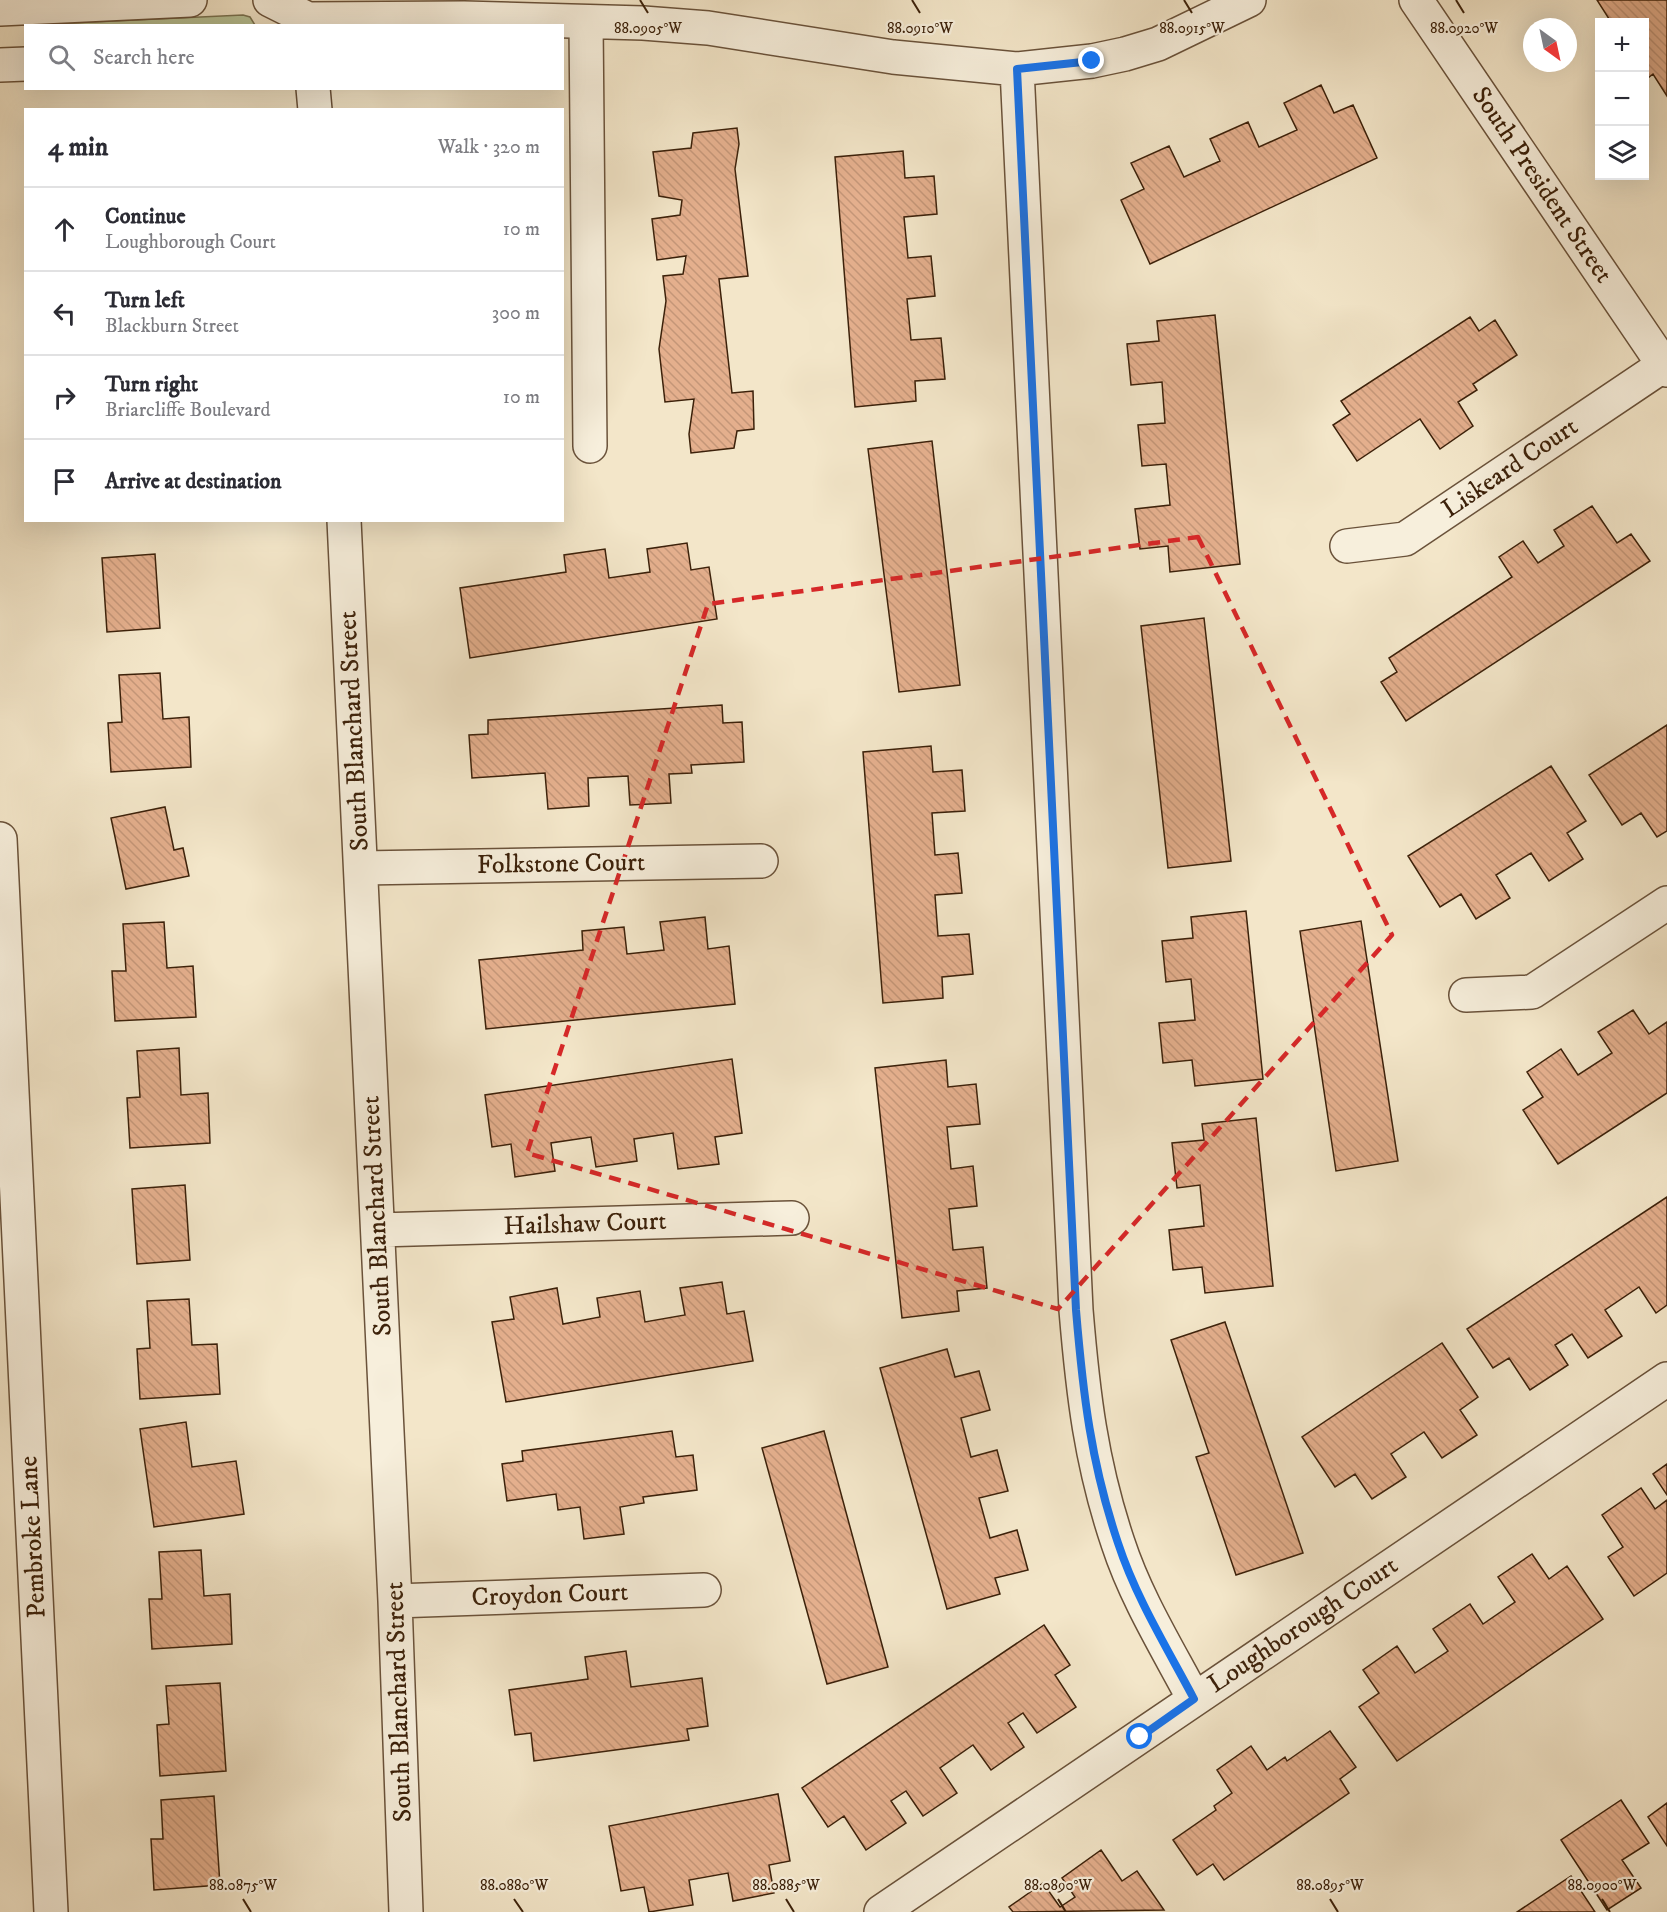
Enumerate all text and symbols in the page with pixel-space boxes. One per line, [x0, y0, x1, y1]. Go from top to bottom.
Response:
north arrow [1523, 18, 1577, 72]
map controls [1595, 18, 1649, 180]
button: + [1595, 18, 1649, 72]
text: 88.0905°W [614, 19, 682, 38]
text: 88.0910°W [887, 19, 953, 38]
text: 88.0915°W [1159, 19, 1225, 38]
text: 88.0920°W [1430, 19, 1498, 38]
search box [24, 24, 564, 90]
icon: search [45, 41, 78, 74]
text: Search here [93, 44, 195, 71]
route end [1078, 47, 1104, 73]
button: − [1595, 72, 1649, 126]
street label: South President Street [1464, 80, 1620, 290]
button: layers [1595, 126, 1649, 180]
text: 4 min [48, 131, 108, 164]
text: Walk · 320 m [438, 135, 540, 160]
text: Continue [105, 203, 186, 230]
icon: ahead [48, 213, 81, 246]
text: 10 m [503, 217, 540, 242]
text: Loughborough Court [105, 230, 276, 255]
text: Turn left [105, 287, 185, 314]
icon: left [48, 297, 81, 330]
text: 300 m [492, 301, 540, 326]
text: Blackburn Street [105, 314, 239, 339]
text: Turn right [105, 371, 198, 398]
icon: right [48, 381, 81, 414]
text: 10 m [503, 385, 540, 410]
text: Briarcliffe Boulevard [105, 398, 270, 423]
street label: Liskeard Court [1436, 410, 1584, 526]
icon: arrive [48, 465, 81, 498]
text: Arrive at destination [105, 468, 282, 495]
street label: South Blanchard Street [331, 610, 377, 852]
street label: Folkstone Court [477, 846, 645, 882]
street label: South Blanchard Street [354, 1095, 400, 1337]
street label: Hailshaw Court [503, 1205, 667, 1243]
street label: Pembroke Lane [12, 1455, 54, 1619]
street label: Loughborough Court [1202, 1549, 1404, 1701]
street label: Croydon Court [471, 1576, 629, 1614]
street label: South Blanchard Street [378, 1581, 420, 1823]
route start [1126, 1723, 1152, 1749]
text: 88.0875°W [209, 1876, 277, 1895]
text: 88.0880°W [480, 1876, 548, 1895]
text: 88.0885°W [752, 1876, 820, 1895]
text: 88.0890°W [1024, 1876, 1092, 1895]
text: 88.0895°W [1296, 1876, 1364, 1895]
text: 88.0900°W [1568, 1876, 1637, 1895]

